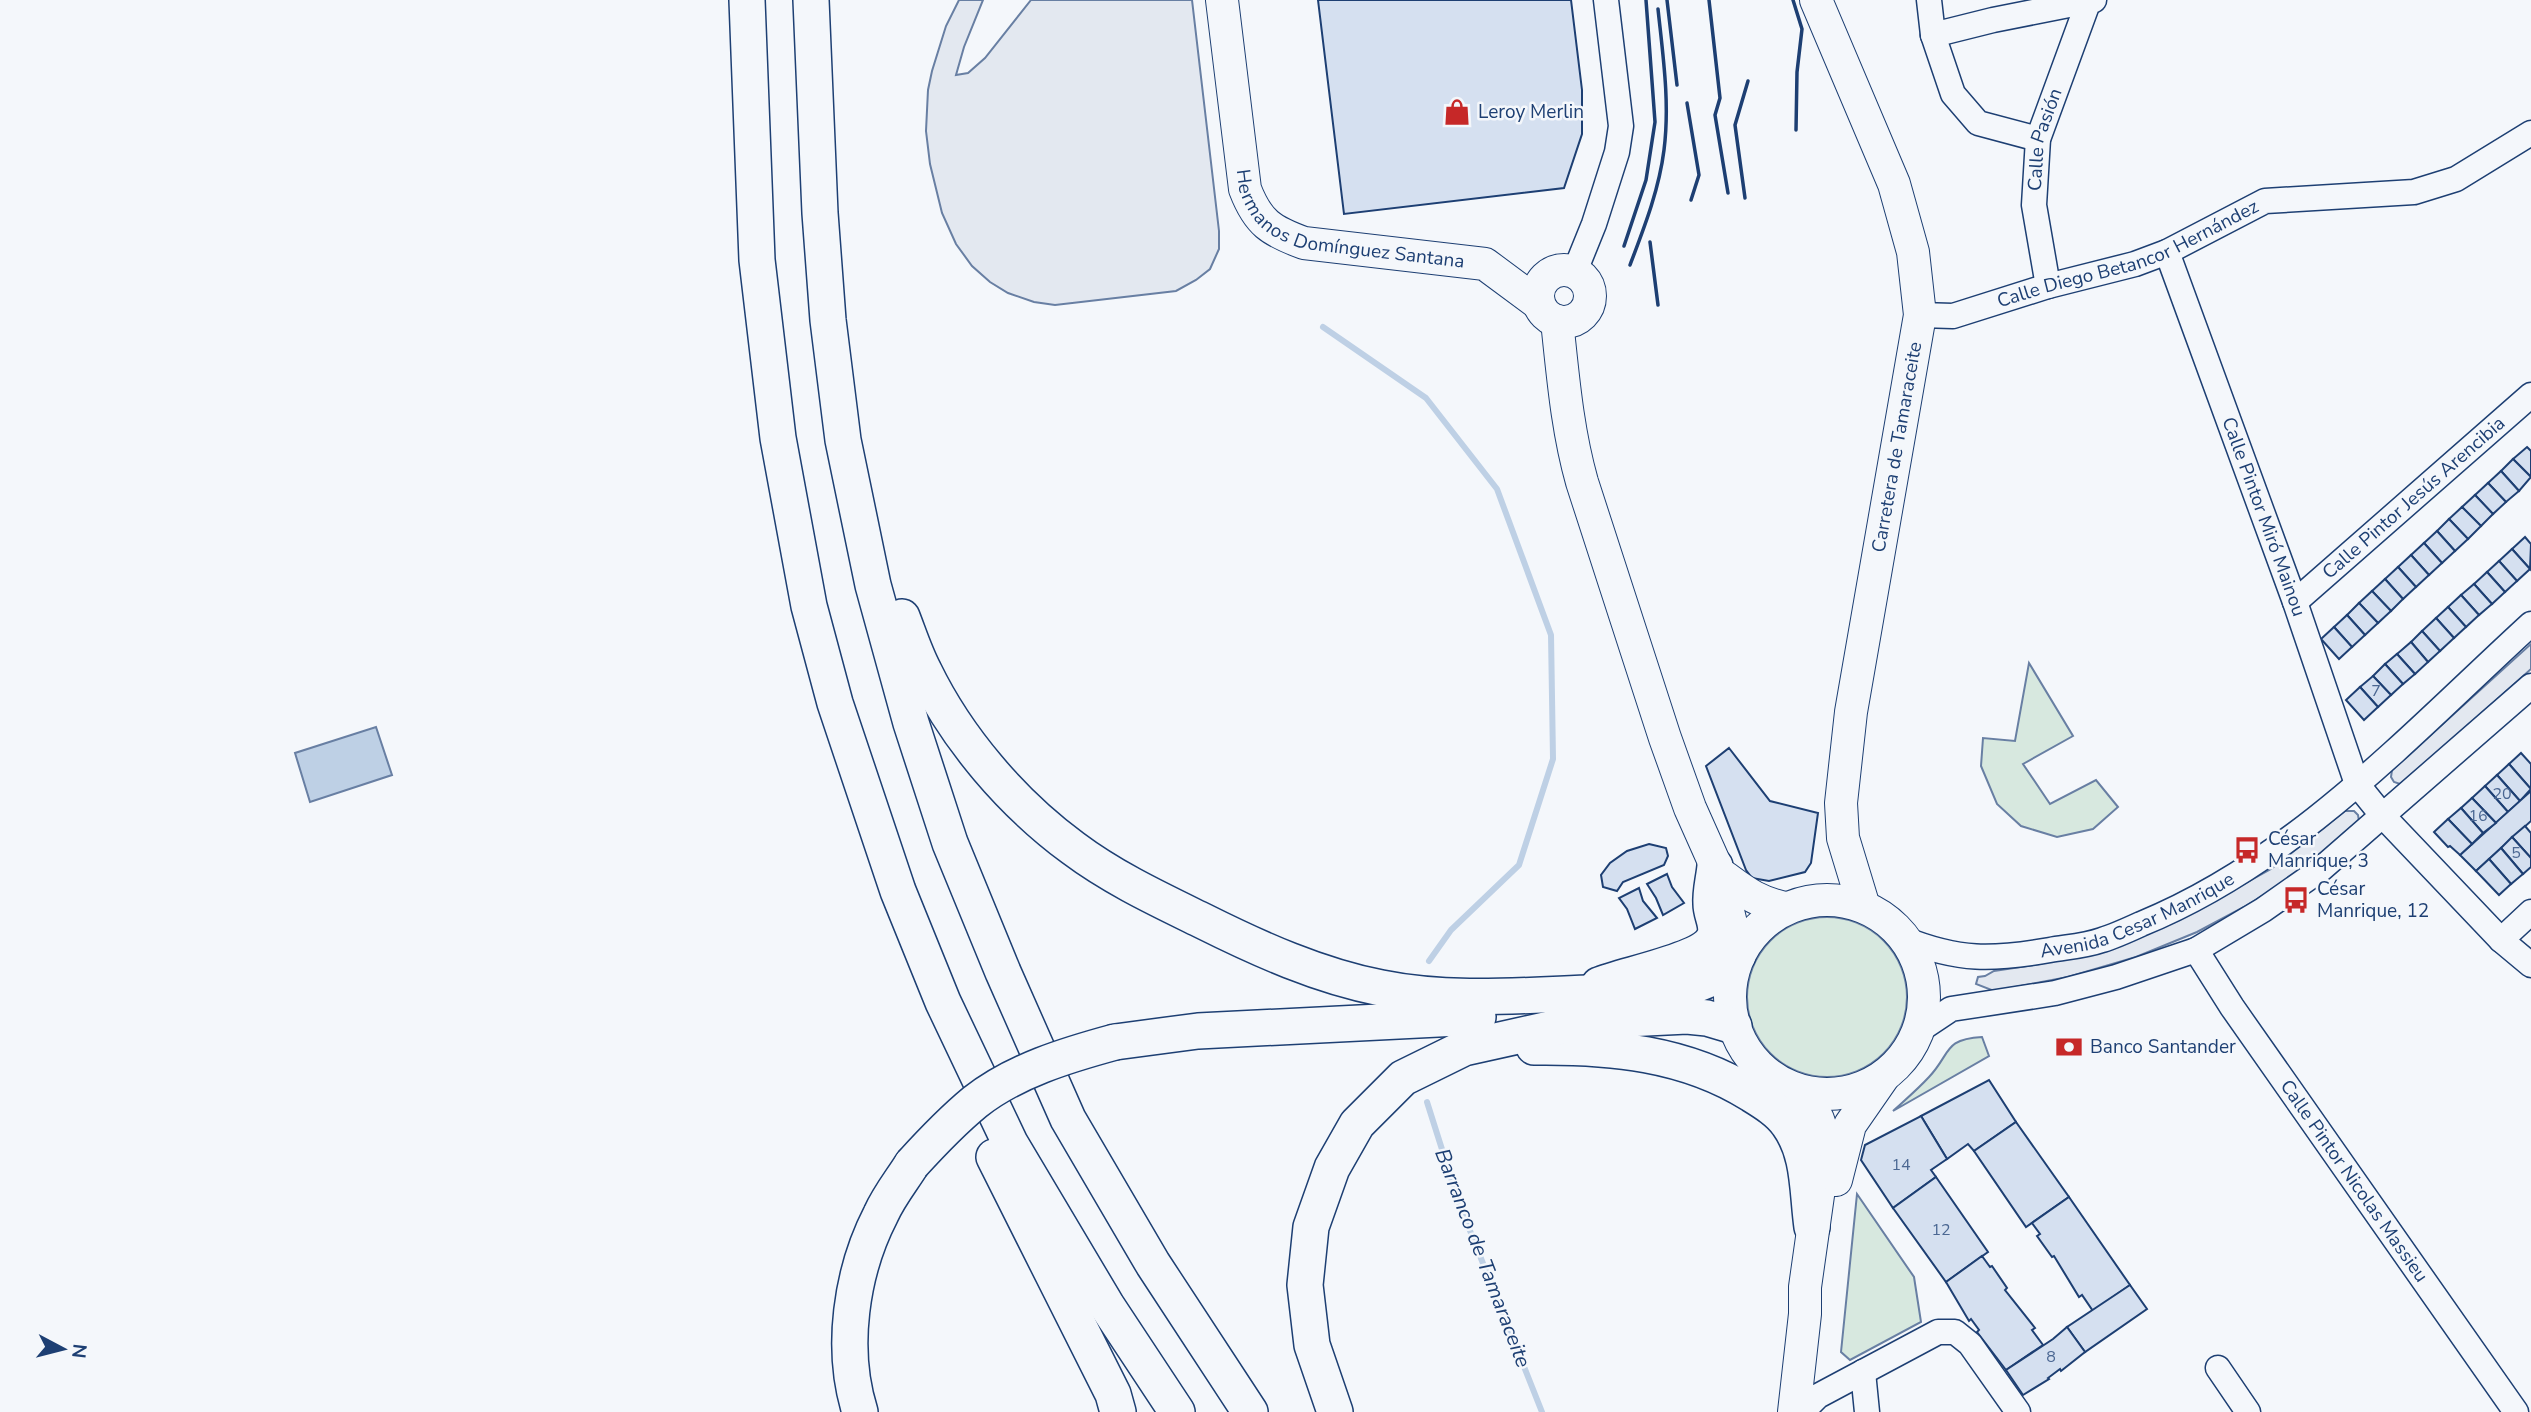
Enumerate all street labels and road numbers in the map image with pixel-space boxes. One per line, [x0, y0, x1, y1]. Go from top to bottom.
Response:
street label: Calle Pasión [2022, 84, 2069, 192]
street label: Hermanos Domínguez Santana [1230, 168, 1466, 275]
street label: Calle Diego Betancor Hernández [1994, 193, 2263, 314]
street label: Carretera de Tamaraceite [1866, 340, 1928, 554]
street label: Calle Pintor Jesús Arencibia [2317, 410, 2511, 585]
street label: Calle Pintor Miró Mainou [2216, 414, 2312, 620]
street label: Avenida Cesar Manrique [2038, 866, 2239, 964]
street label: Calle Pintor Nicolas Massieu [2274, 1075, 2434, 1288]

